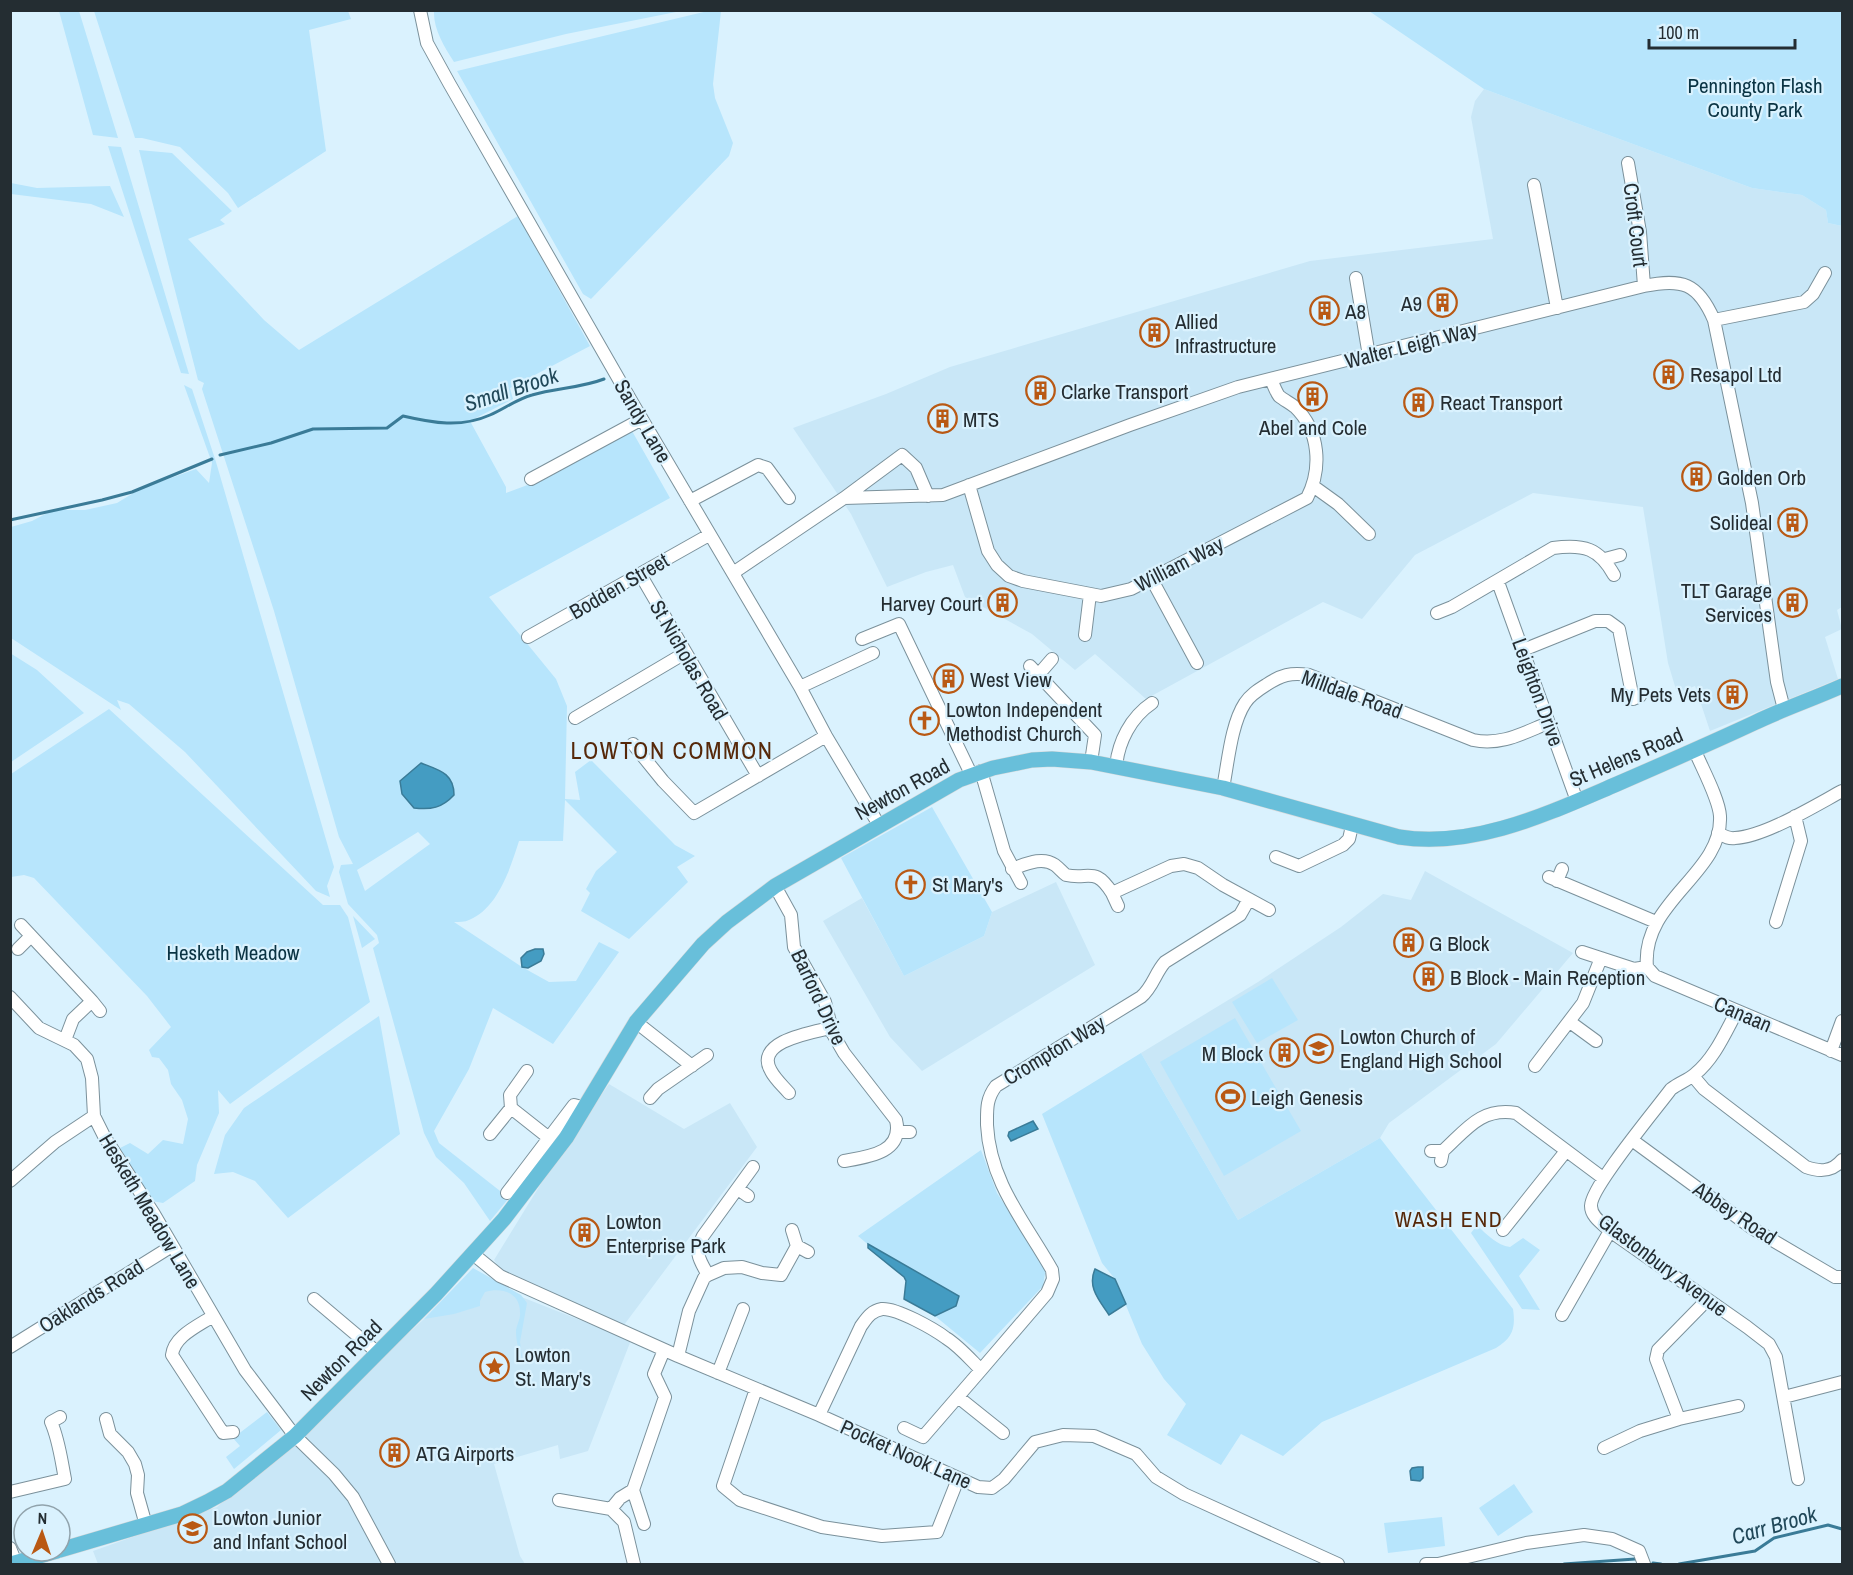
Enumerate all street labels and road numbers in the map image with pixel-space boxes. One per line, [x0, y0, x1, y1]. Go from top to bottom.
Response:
street label: Croft Court [1616, 181, 1656, 269]
street label: Walter Leigh Way [1342, 314, 1481, 375]
street label: Sandy Lane [607, 374, 679, 468]
street label: William Way [1130, 529, 1229, 599]
street label: Bodden Street [564, 546, 674, 626]
street label: St Nicholas Road [643, 595, 735, 725]
street label: Leighton Drive [1505, 634, 1571, 750]
street label: Milldale Road [1298, 662, 1406, 726]
street label: St Helens Road [1565, 720, 1687, 794]
street label: Newton Road [849, 751, 955, 827]
street label: Barford Drive [784, 944, 854, 1050]
street label: Canaan [1710, 989, 1776, 1039]
street label: Crompton Way [998, 1008, 1111, 1092]
street label: Hesketh Meadow Lane [92, 1128, 208, 1294]
street label: Abbey Road [1687, 1174, 1782, 1252]
street label: Glastonbury Avenue [1592, 1207, 1734, 1323]
street label: Oaklands Road [33, 1252, 149, 1340]
street label: Newton Road [294, 1313, 388, 1407]
street label: Pocket Nook Lane [836, 1412, 976, 1496]

